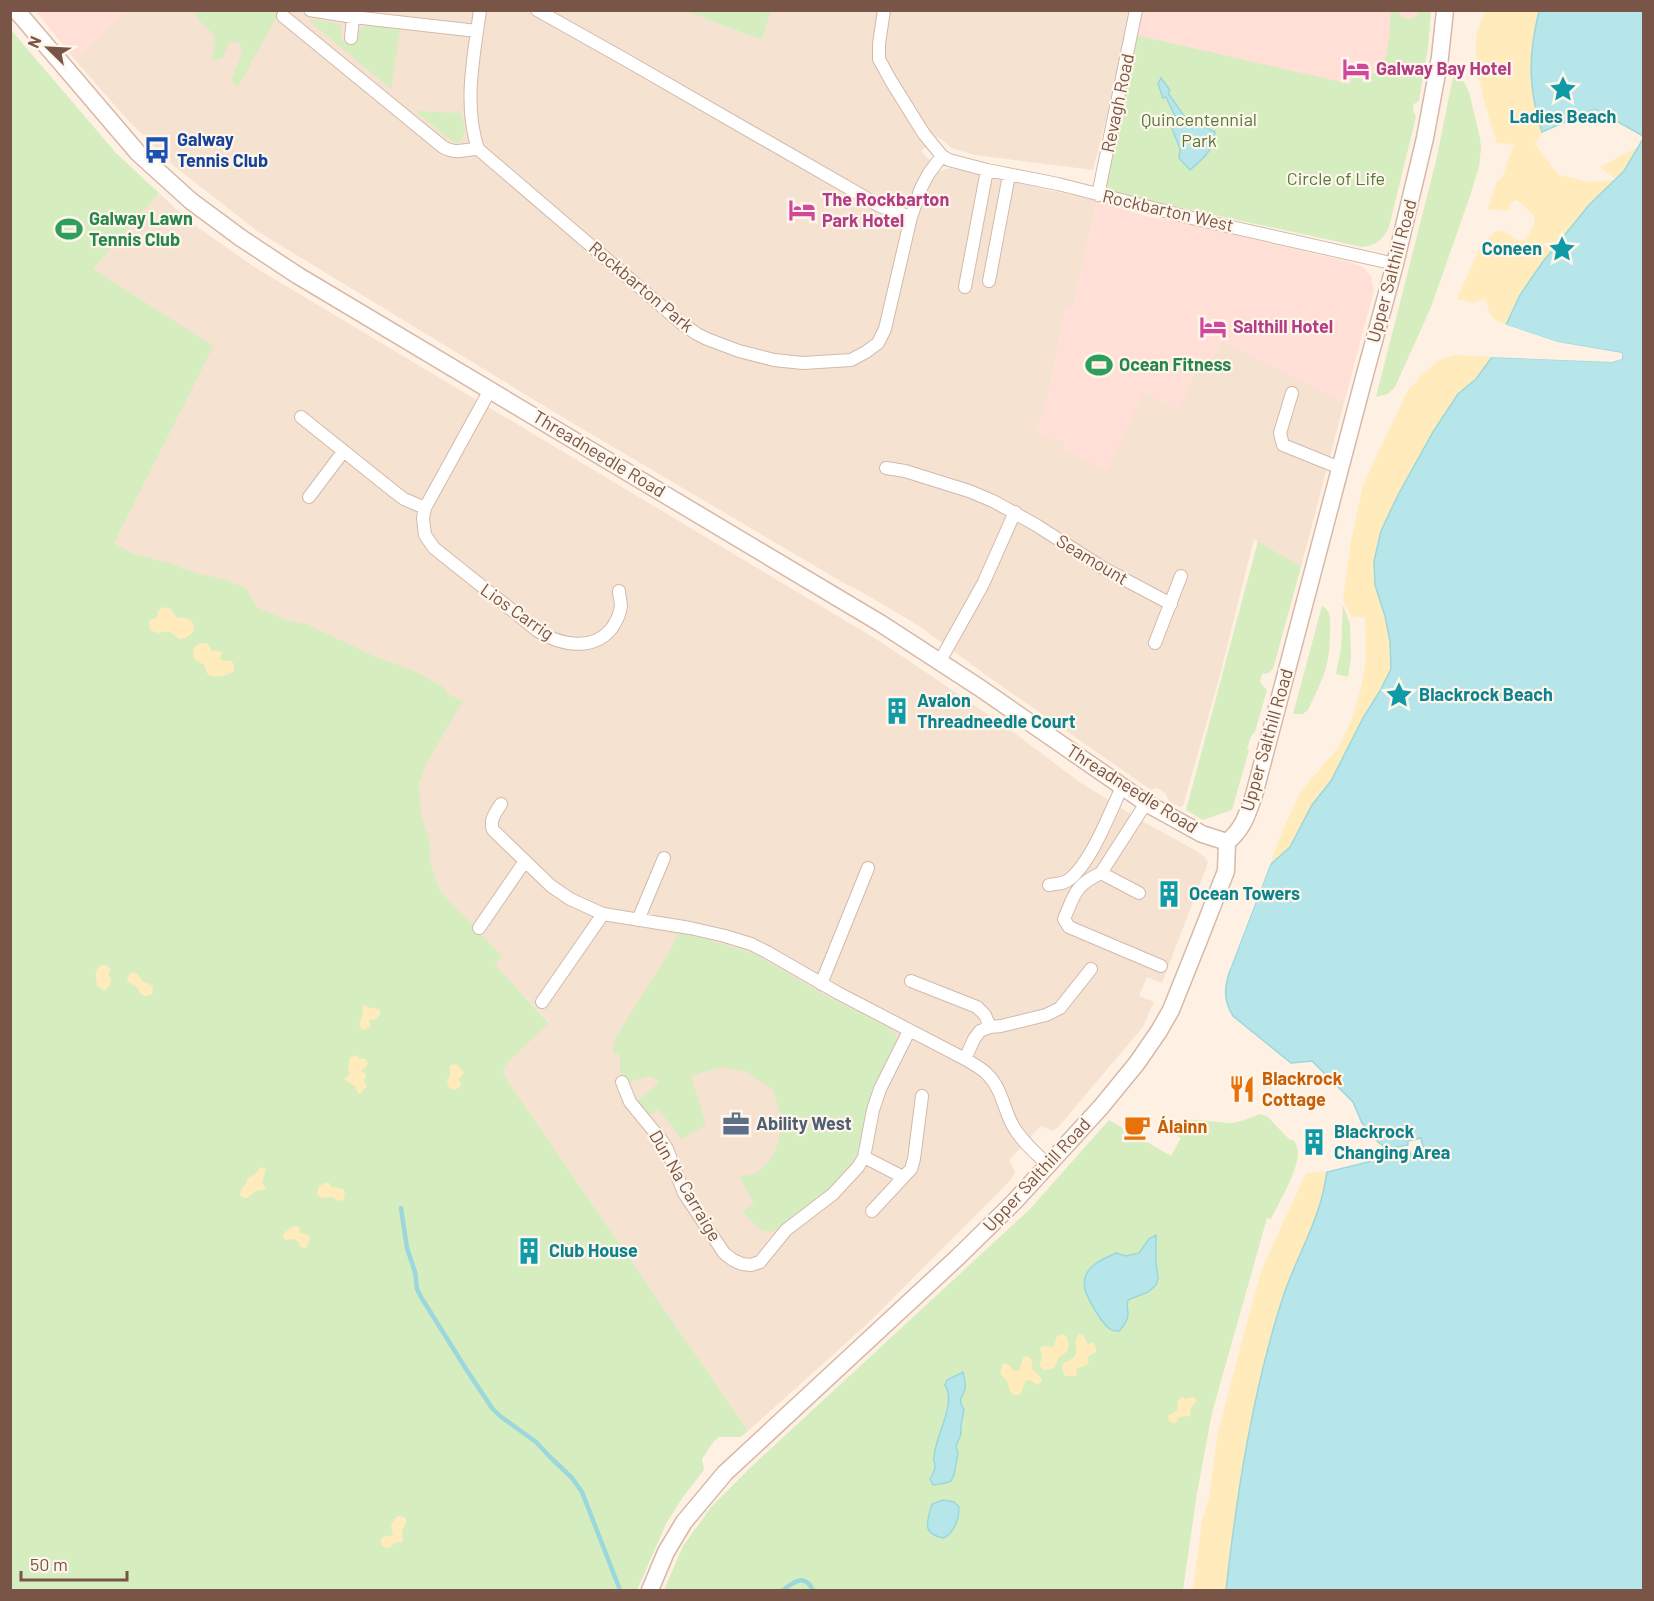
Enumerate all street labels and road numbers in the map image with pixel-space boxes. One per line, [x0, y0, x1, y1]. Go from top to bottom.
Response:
street label: Revagh Road [1096, 51, 1138, 154]
street label: Rockbarton West [1101, 184, 1236, 236]
street label: Upper Salthill Road [1361, 197, 1421, 345]
street label: Rockbarton Park [585, 236, 698, 336]
street label: Threadneedle Road [529, 405, 670, 501]
street label: Seamount [1053, 529, 1132, 589]
street label: Lios Carrig [477, 578, 558, 644]
street label: Upper Salthill Road [1235, 666, 1297, 814]
street label: Threadneedle Road [1063, 739, 1202, 837]
street label: Upper Salthill Road [978, 1113, 1095, 1236]
street label: Dún Na Carraige [645, 1126, 727, 1245]

